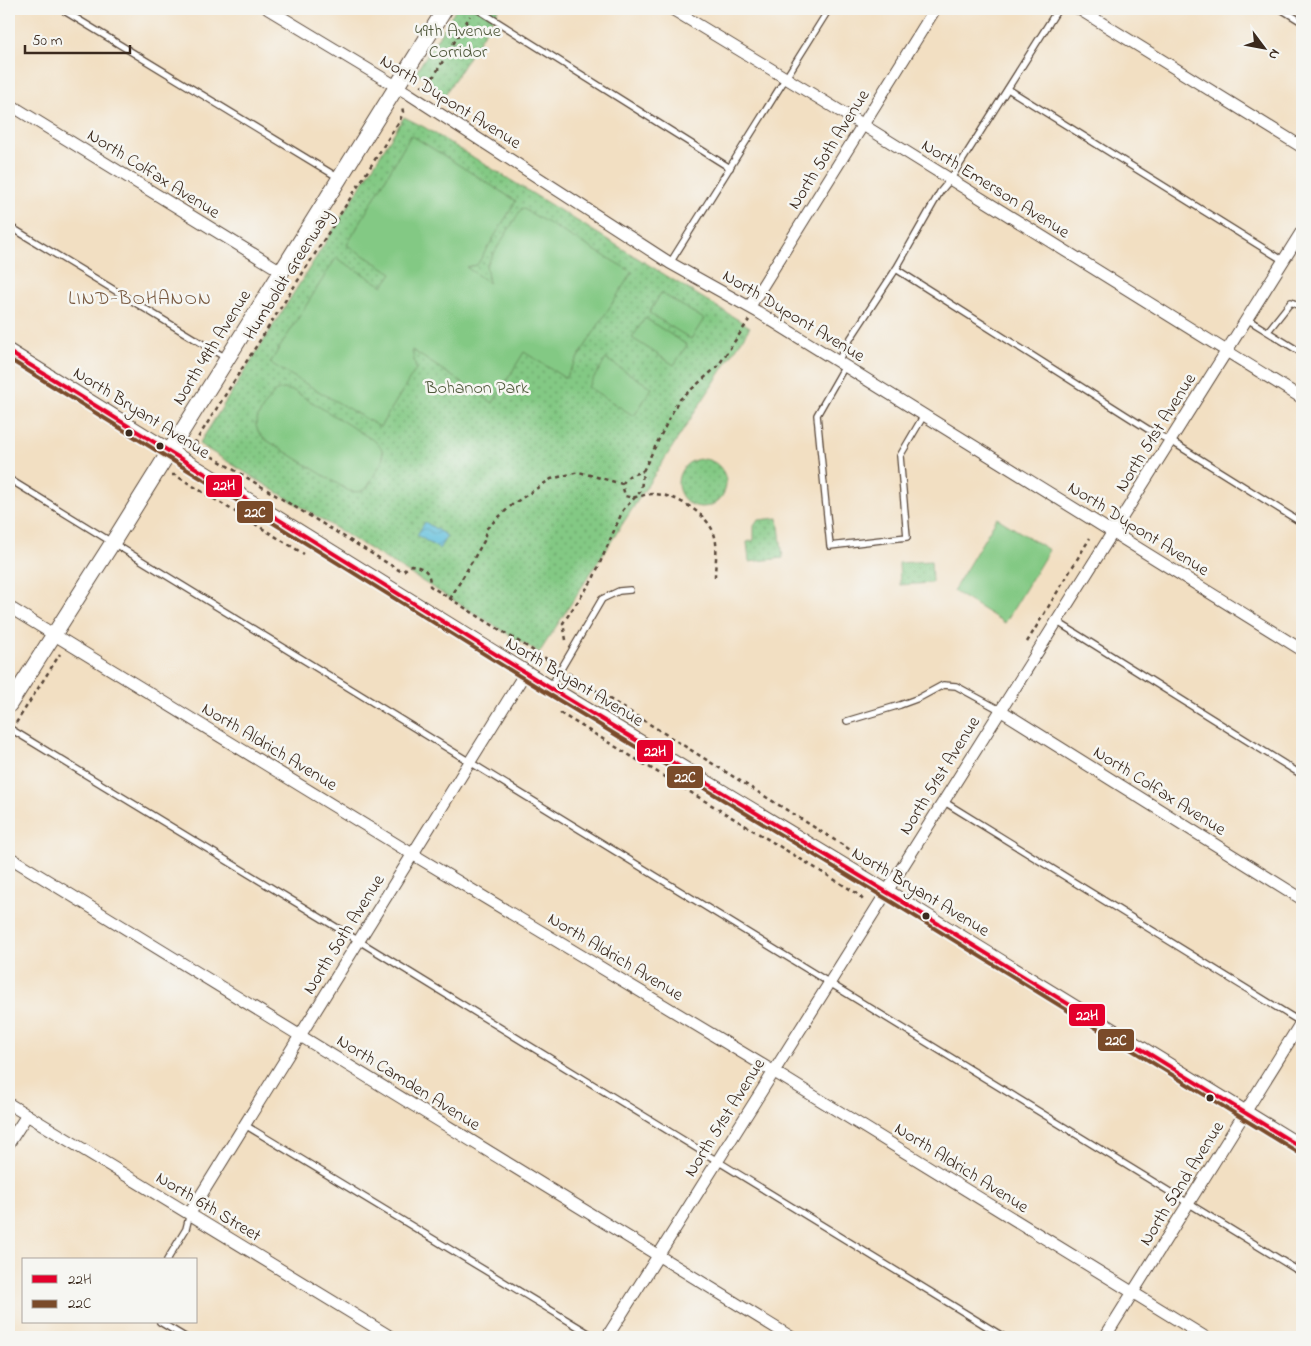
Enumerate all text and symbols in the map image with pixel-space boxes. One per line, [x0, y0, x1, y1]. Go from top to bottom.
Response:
park label: 49th Avenue Corridor [415, 19, 502, 66]
scale bar [25, 22, 130, 54]
north arrow [1238, 22, 1288, 72]
text: 50 m [32, 30, 63, 52]
text: N [1262, 45, 1285, 64]
street label: North Dupont Avenue [374, 49, 526, 157]
street label: North 50th Avenue [782, 84, 878, 215]
street label: North Colfax Avenue [81, 123, 225, 227]
street label: North Emerson Avenue [916, 134, 1075, 246]
street label: Humboldt Greenway [238, 205, 339, 346]
street label: North Dupont Avenue [717, 264, 870, 370]
street label: North 49th Avenue [167, 284, 259, 411]
district label: LIND-BOHANON [68, 286, 212, 313]
street label: North Bryant Avenue [68, 361, 215, 467]
street label: North 51st Avenue [1110, 368, 1204, 498]
park label: Bohanon Park [424, 376, 529, 402]
unlabelled marker [124, 428, 134, 438]
unlabelled marker [155, 441, 165, 451]
line badge: 22H [205, 474, 243, 498]
text: 22H [212, 476, 235, 497]
street label: North Dupont Avenue [1062, 476, 1214, 584]
line badge: 22C [236, 500, 274, 524]
text: 22C [243, 503, 266, 524]
street label: North Bryant Avenue [500, 631, 649, 735]
street label: North Aldrich Avenue [196, 697, 343, 799]
street label: North 51st Avenue [894, 711, 988, 841]
line badge: 22H [636, 739, 674, 763]
street label: North Colfax Avenue [1087, 740, 1231, 844]
text: 22H [643, 742, 666, 763]
line badge: 22C [666, 765, 704, 789]
text: 22C [673, 768, 696, 789]
street label: North Bryant Avenue [846, 841, 995, 945]
street label: North 50th Avenue [297, 869, 393, 1000]
street label: North Aldrich Avenue [542, 907, 689, 1009]
unlabelled marker [921, 911, 931, 921]
line badge: 22H [1068, 1003, 1106, 1027]
text: 22H [1075, 1006, 1098, 1027]
line badge: 22C [1097, 1028, 1135, 1052]
street label: North Camden Avenue [331, 1029, 486, 1139]
text: 22C [1104, 1031, 1127, 1052]
street label: North 51st Avenue [679, 1053, 773, 1183]
unlabelled marker [1205, 1093, 1215, 1103]
street label: North 52nd Avenue [1134, 1116, 1232, 1251]
street label: North Aldrich Avenue [889, 1117, 1034, 1221]
street label: North 6th Street [150, 1166, 265, 1249]
legend [22, 1258, 198, 1324]
text: 22H [68, 1269, 92, 1291]
text: 22C [68, 1293, 91, 1315]

